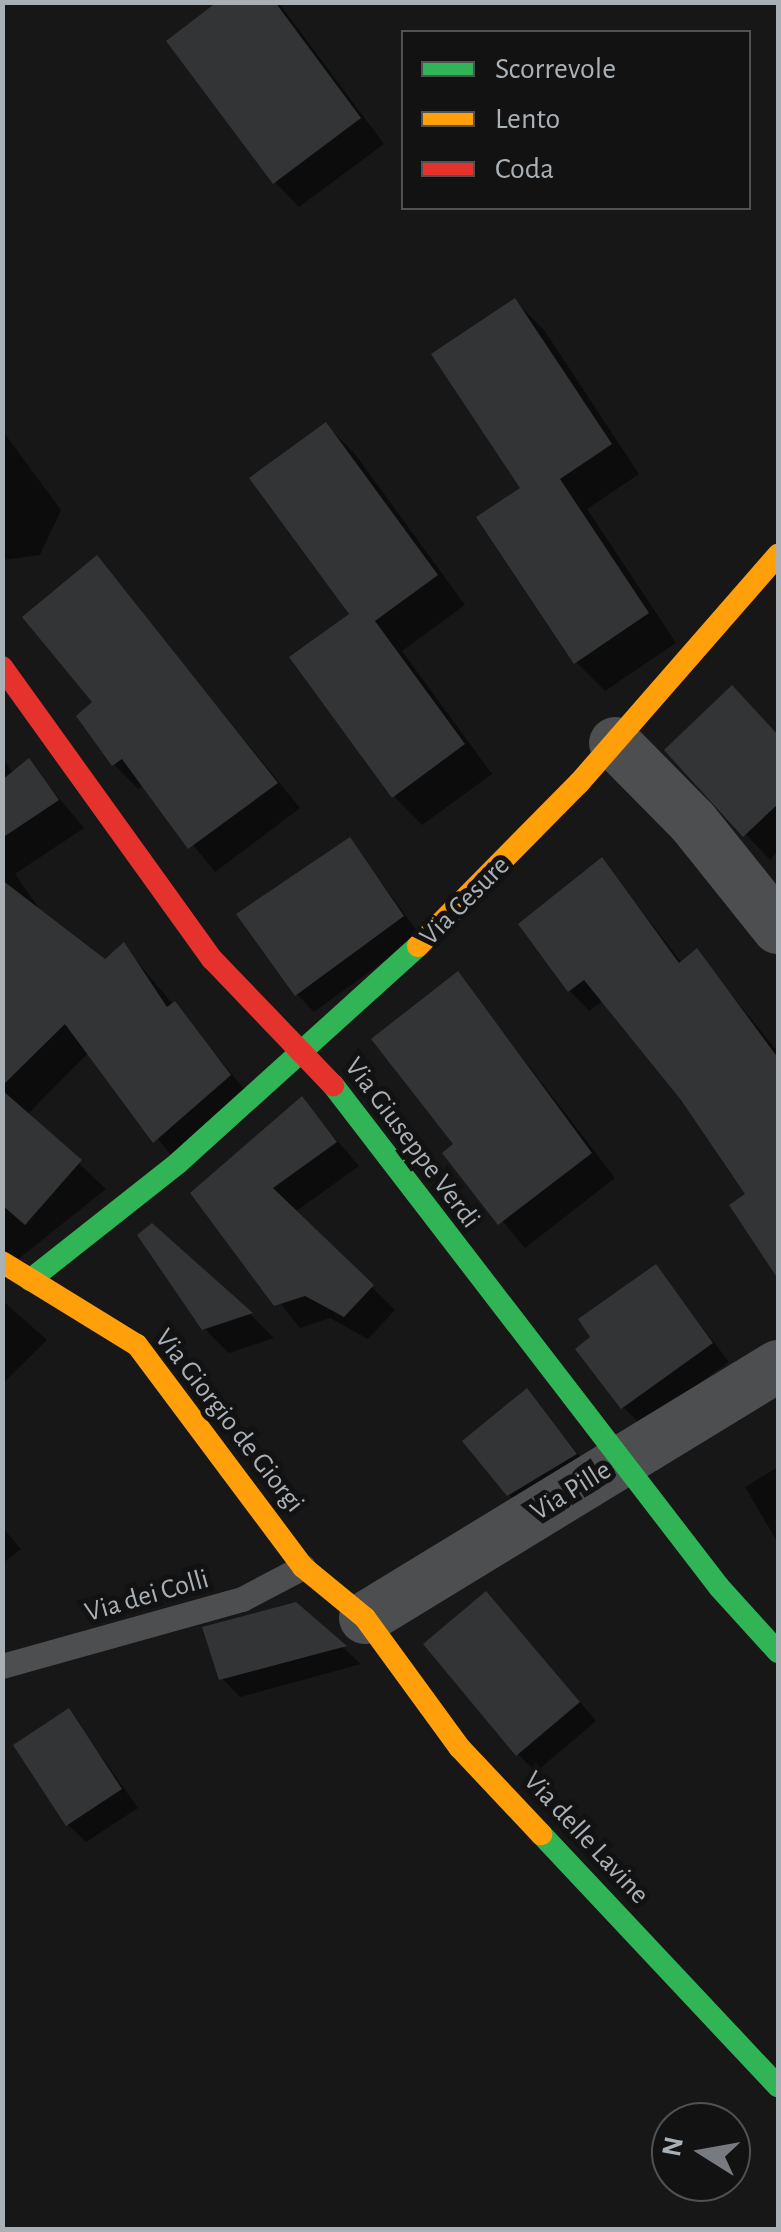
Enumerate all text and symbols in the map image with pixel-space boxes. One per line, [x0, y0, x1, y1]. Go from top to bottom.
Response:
legend [401, 30, 751, 210]
text: Scorrevole [495, 54, 616, 84]
text: Lento [495, 104, 560, 134]
text: Coda [495, 154, 554, 184]
street label: Via Cesure [413, 849, 517, 953]
street label: Via Giuseppe Verdi [337, 1051, 487, 1235]
street label: Via Giorgio de Giorgi [147, 1323, 311, 1519]
street label: Via Pille [525, 1453, 617, 1529]
street label: Via dei Colli [81, 1562, 213, 1630]
street label: Via delle Lavine [516, 1765, 656, 1911]
north arrow [651, 2102, 751, 2202]
text: N [658, 2134, 689, 2159]

